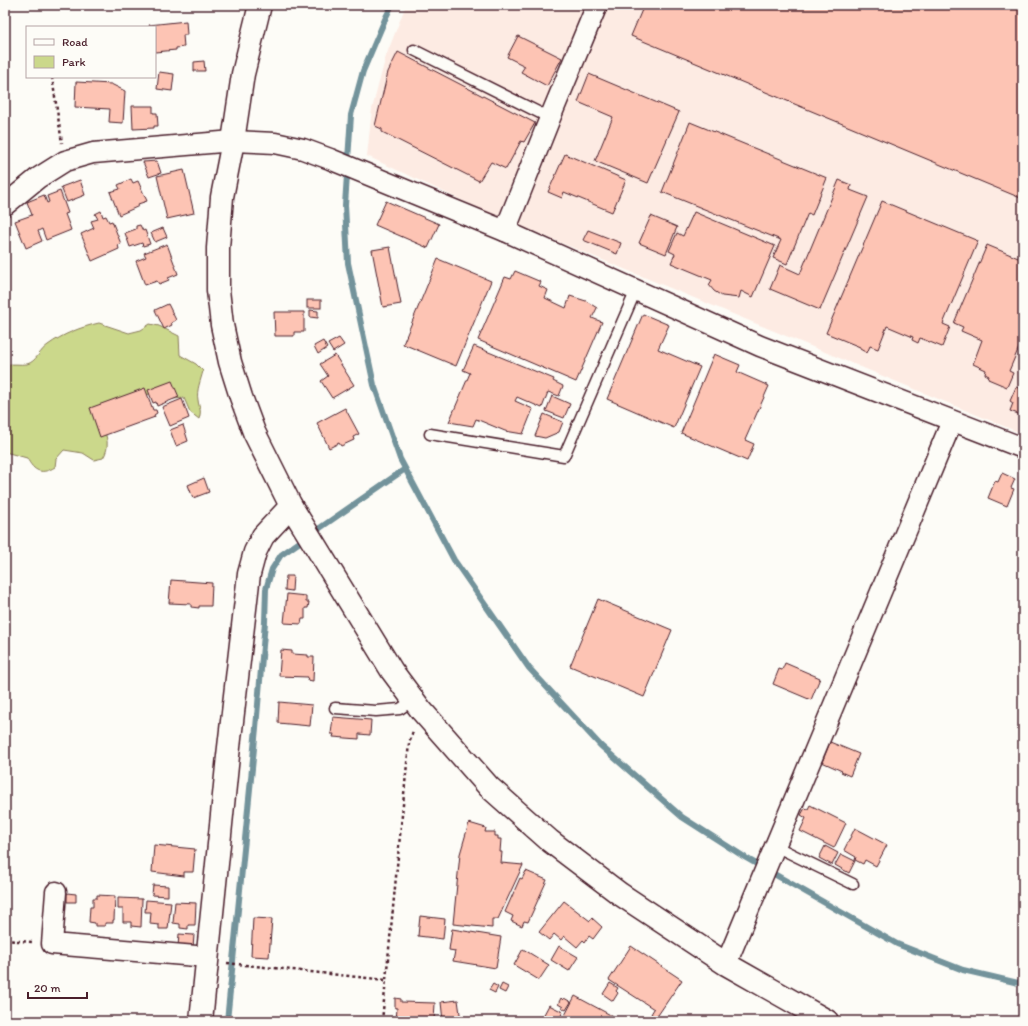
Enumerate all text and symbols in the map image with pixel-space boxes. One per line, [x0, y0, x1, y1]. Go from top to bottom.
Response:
legend [26, 26, 156, 78]
text: Road [62, 35, 88, 49]
text: Park [62, 55, 86, 69]
scale bar [28, 974, 87, 1000]
text: 20 m [34, 981, 61, 995]

